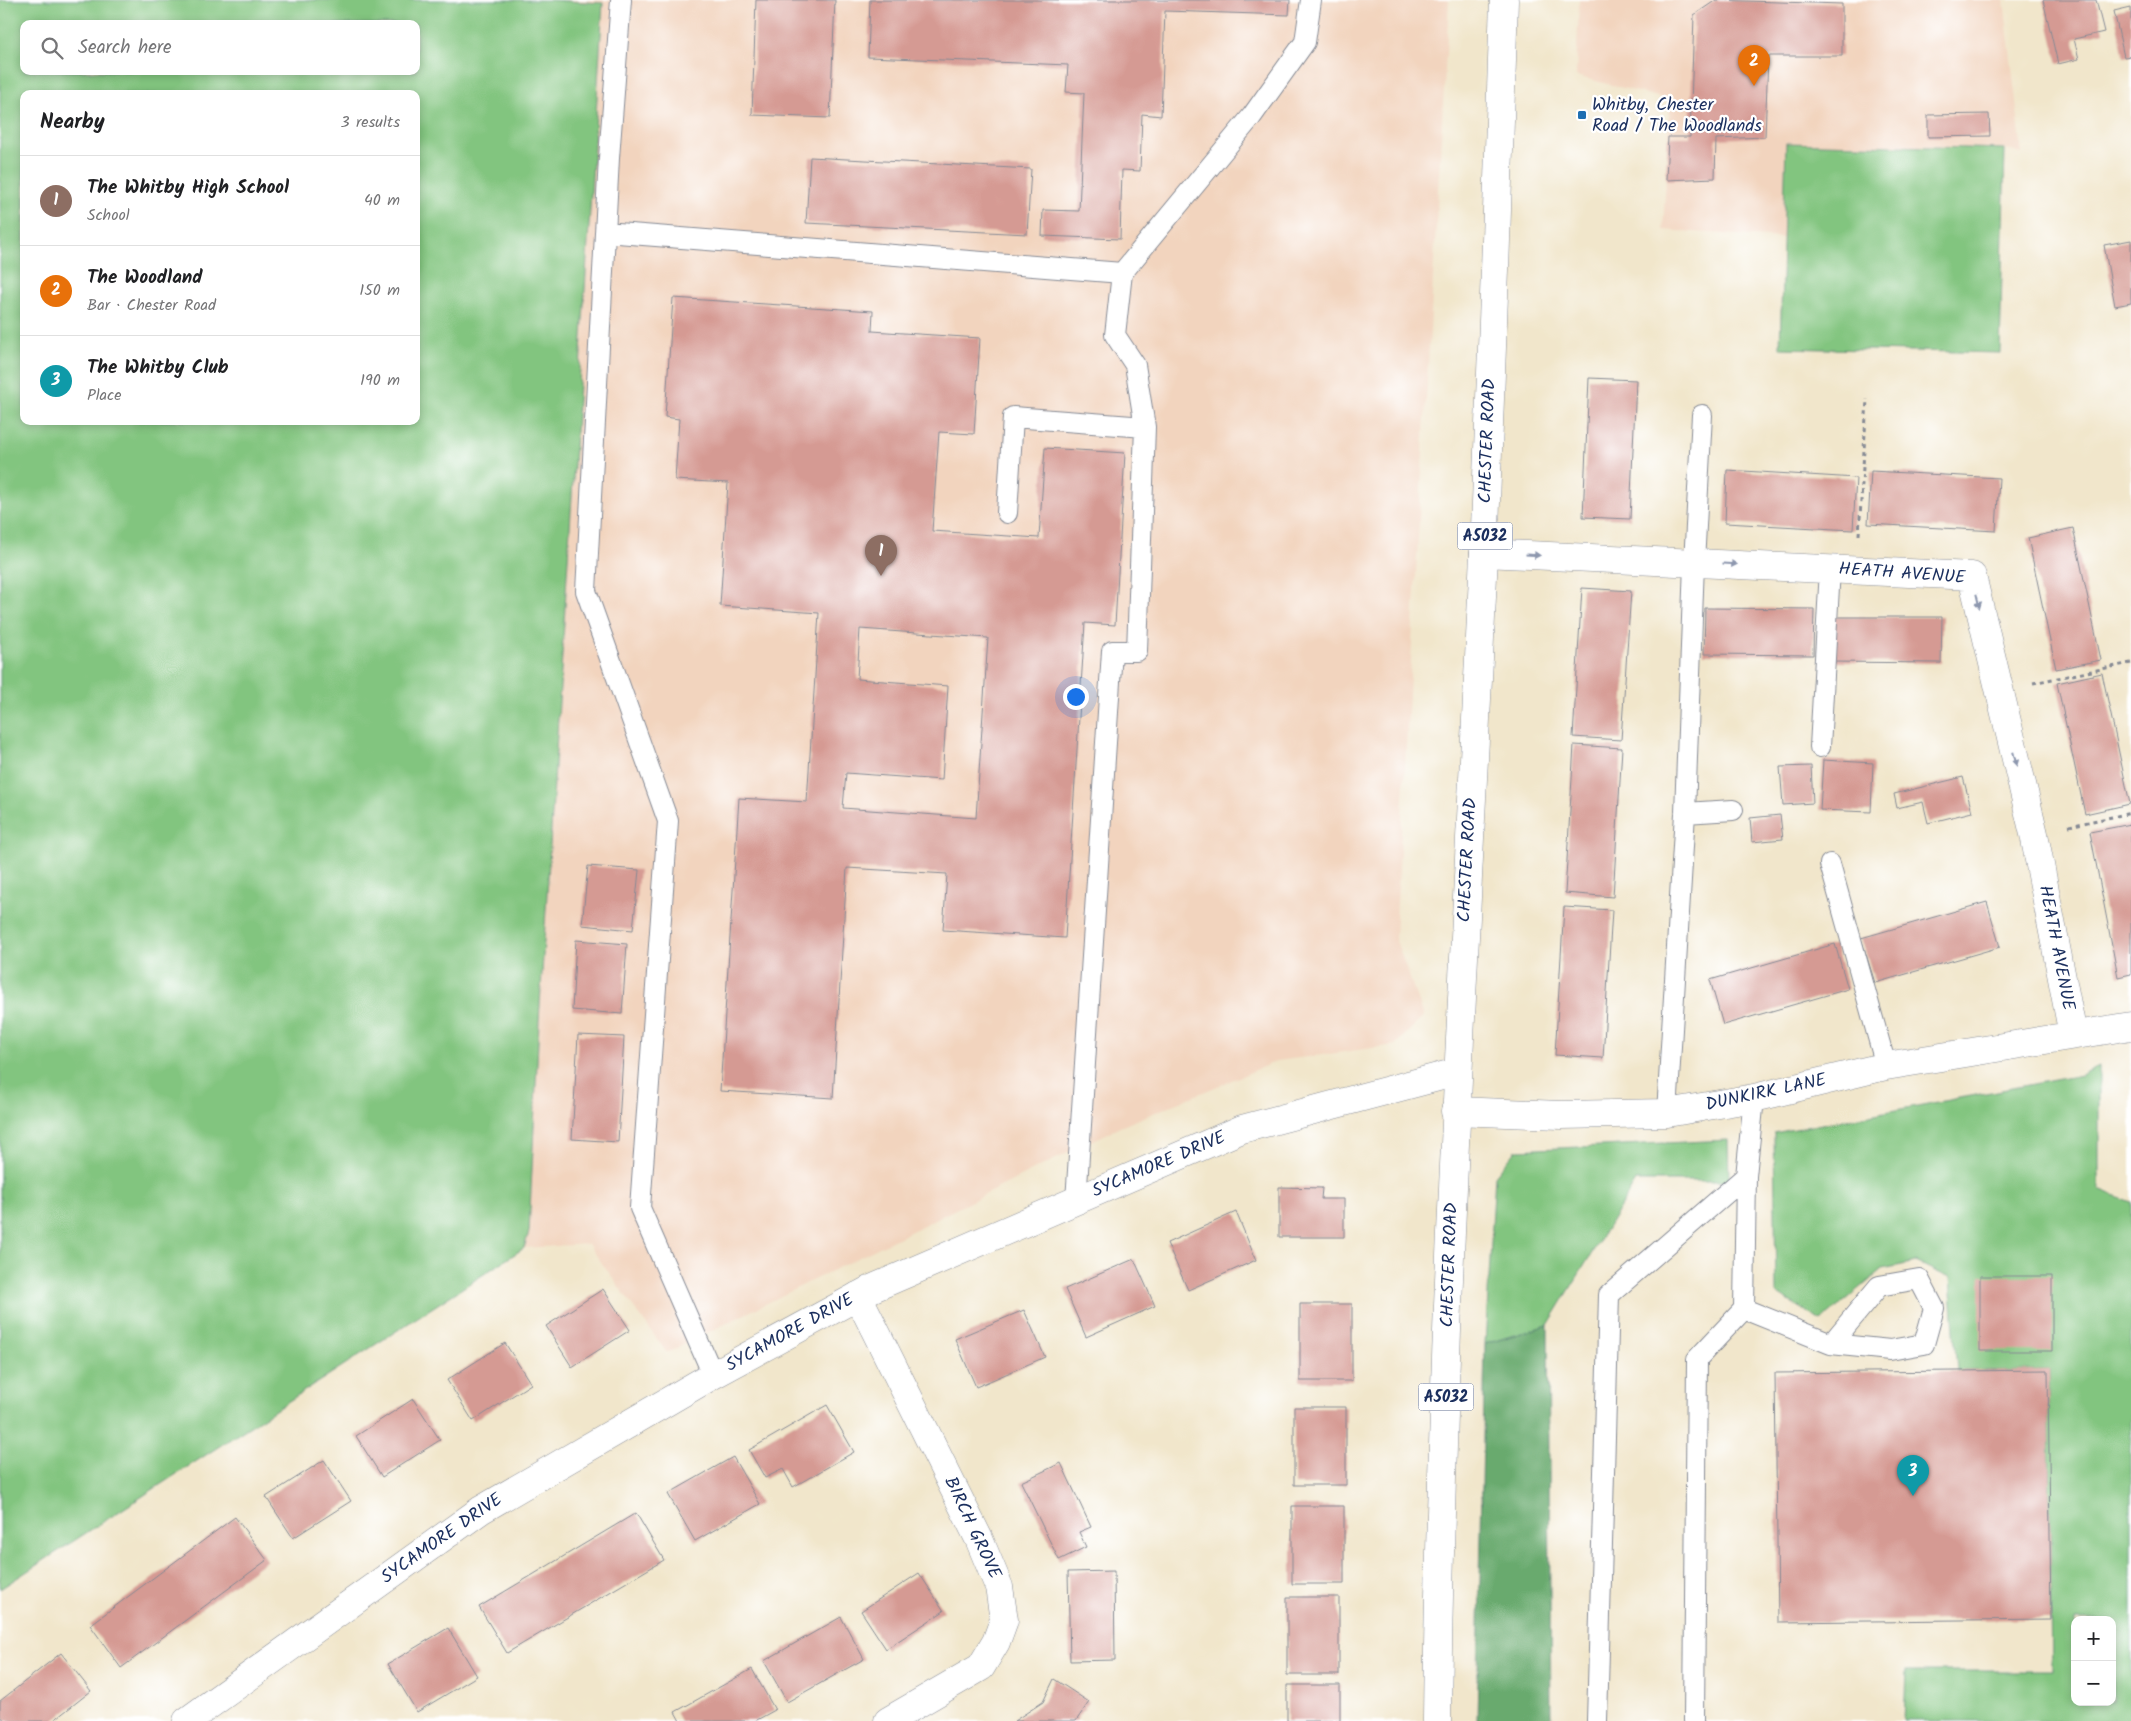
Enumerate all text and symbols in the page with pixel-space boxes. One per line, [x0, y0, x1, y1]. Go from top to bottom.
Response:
search box [20, 20, 420, 75]
text: Search here [78, 33, 172, 63]
icon: search [38, 34, 66, 62]
pin: 2 [1738, 45, 1770, 86]
place label: Whitby, Chester Road / The Woodlands [1592, 91, 1762, 141]
text: Nearby [40, 106, 105, 139]
marker: Whitby, Chester Road / The Woodlands [1576, 109, 1588, 121]
text: 3 results [341, 110, 400, 135]
text: The Whitby High School [87, 173, 289, 203]
text: 1 [54, 188, 58, 213]
text: 40 m [364, 188, 400, 213]
text: School [87, 203, 130, 228]
text: The Woodland [87, 263, 203, 293]
text: 2 [51, 278, 61, 303]
text: 150 m [359, 278, 400, 303]
text: Bar · Chester Road [87, 293, 216, 318]
text: The Whitby Club [87, 353, 229, 383]
text: 3 [52, 368, 60, 393]
text: 190 m [360, 368, 400, 393]
street label: CHESTER ROAD [1471, 378, 1505, 504]
text: Place [87, 383, 121, 408]
road number: A5032 [1458, 522, 1512, 550]
pin: 1 [865, 535, 897, 576]
one-way arrow [1525, 551, 1541, 559]
street label: HEATH AVENUE [1838, 555, 1967, 593]
one-way arrow [1722, 561, 1738, 569]
one-way arrow [1974, 593, 1982, 608]
your location [1063, 684, 1089, 710]
one-way arrow [2012, 751, 2020, 766]
street label: CHESTER ROAD [1450, 796, 1486, 923]
street label: HEATH AVENUE [2030, 883, 2082, 1014]
street label: DUNKIRK LANE [1703, 1066, 1829, 1120]
street label: SYCAMORE DRIVE [1088, 1124, 1231, 1206]
street label: CHESTER ROAD [1433, 1202, 1467, 1328]
street label: SYCAMORE DRIVE [720, 1285, 860, 1380]
road number: A5032 [1418, 1384, 1474, 1410]
pin: 3 [1897, 1455, 1929, 1496]
street label: BIRCH GROVE [936, 1472, 1009, 1585]
street label: SYCAMORE DRIVE [375, 1486, 509, 1592]
map controls [2071, 1616, 2116, 1706]
button: + [2071, 1616, 2116, 1661]
button: − [2071, 1661, 2116, 1706]

